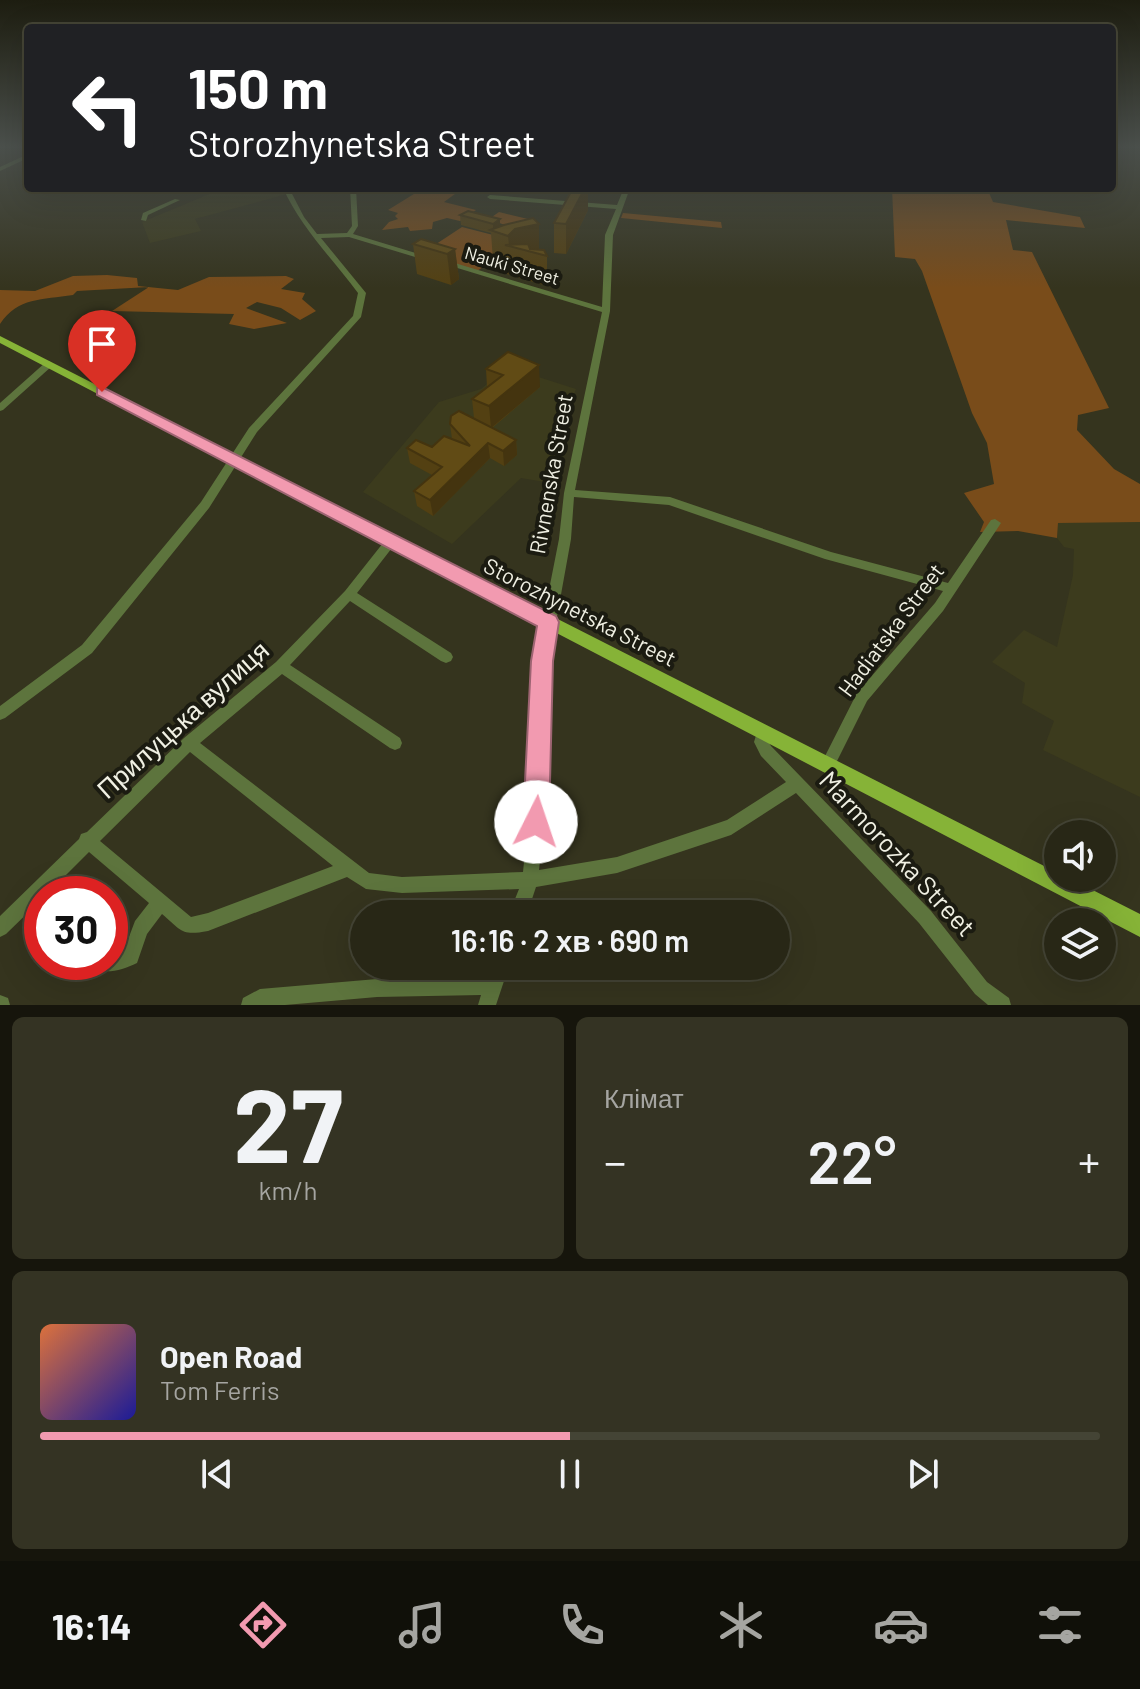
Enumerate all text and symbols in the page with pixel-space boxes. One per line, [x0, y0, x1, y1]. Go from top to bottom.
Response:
text: 150 m [188, 53, 328, 120]
icon: left [56, 56, 160, 160]
text: Storozhynetska Street [188, 121, 536, 164]
street label: Nauki Street [462, 241, 562, 289]
pin [68, 310, 136, 392]
icon: arrive [80, 322, 124, 366]
street label: Rivnenska Street [523, 392, 577, 556]
street label: Storozhynetska Street [480, 551, 681, 671]
street label: Hadiatska Street [832, 558, 949, 701]
street label: Прилуцька вулиця [90, 634, 274, 804]
street label: Marmorozka Street [814, 764, 982, 942]
position arrow [494, 780, 578, 864]
map controls [1044, 820, 1116, 980]
button: sound [1044, 820, 1116, 892]
speed limit sign: 30 [24, 876, 128, 980]
button: layers [1044, 908, 1116, 980]
text: 16:16 · 2 хв · 690 m [451, 922, 689, 958]
text: 27 [233, 1059, 343, 1184]
text: Клімат [604, 1082, 684, 1113]
text: 22° [808, 1124, 896, 1196]
text: − [604, 1134, 626, 1187]
text: + [1078, 1134, 1100, 1187]
text: km/h [259, 1174, 317, 1205]
text: Open Road [160, 1338, 302, 1374]
text: Tom Ferris [160, 1374, 280, 1405]
icon: previous [195, 1452, 239, 1496]
icon: pause [548, 1452, 592, 1496]
icon: next [901, 1452, 945, 1496]
icon: directions [235, 1597, 291, 1653]
icon: music [394, 1597, 450, 1653]
icon: phone [554, 1597, 610, 1653]
icon: climate [713, 1597, 769, 1653]
icon: car [873, 1597, 929, 1653]
icon: filters [1032, 1597, 1088, 1653]
text: 16:14 [52, 1604, 131, 1647]

